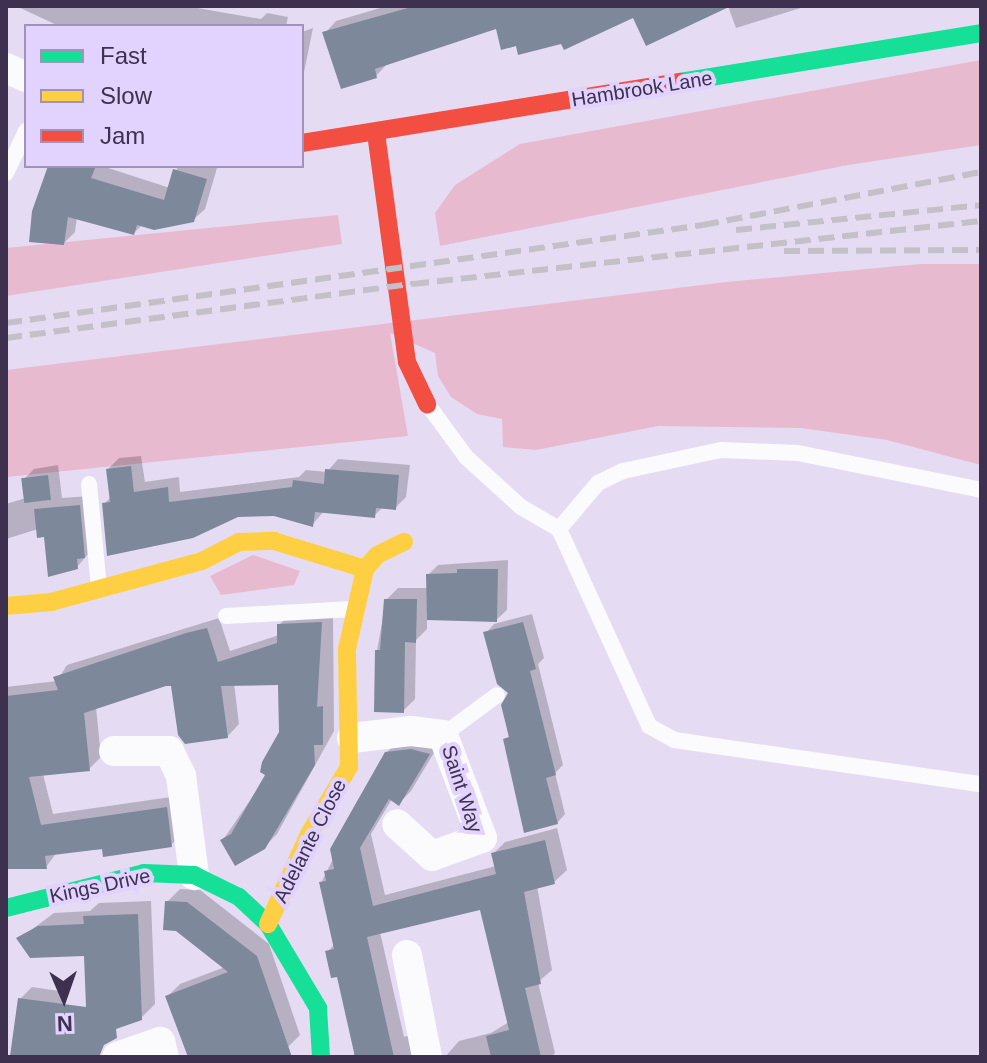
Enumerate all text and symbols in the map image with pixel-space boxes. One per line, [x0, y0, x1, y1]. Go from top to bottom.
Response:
legend [24, 24, 304, 168]
text: Fast [100, 42, 147, 69]
street label: Hambrook Lane [570, 66, 714, 112]
text: Slow [100, 82, 152, 109]
text: Jam [100, 122, 145, 149]
street label: Saint Way [437, 742, 487, 836]
street label: Adelante Close [269, 775, 351, 907]
street label: Kings Drive [47, 864, 153, 908]
north arrow [24, 959, 104, 1039]
text: N [56, 1011, 73, 1036]

